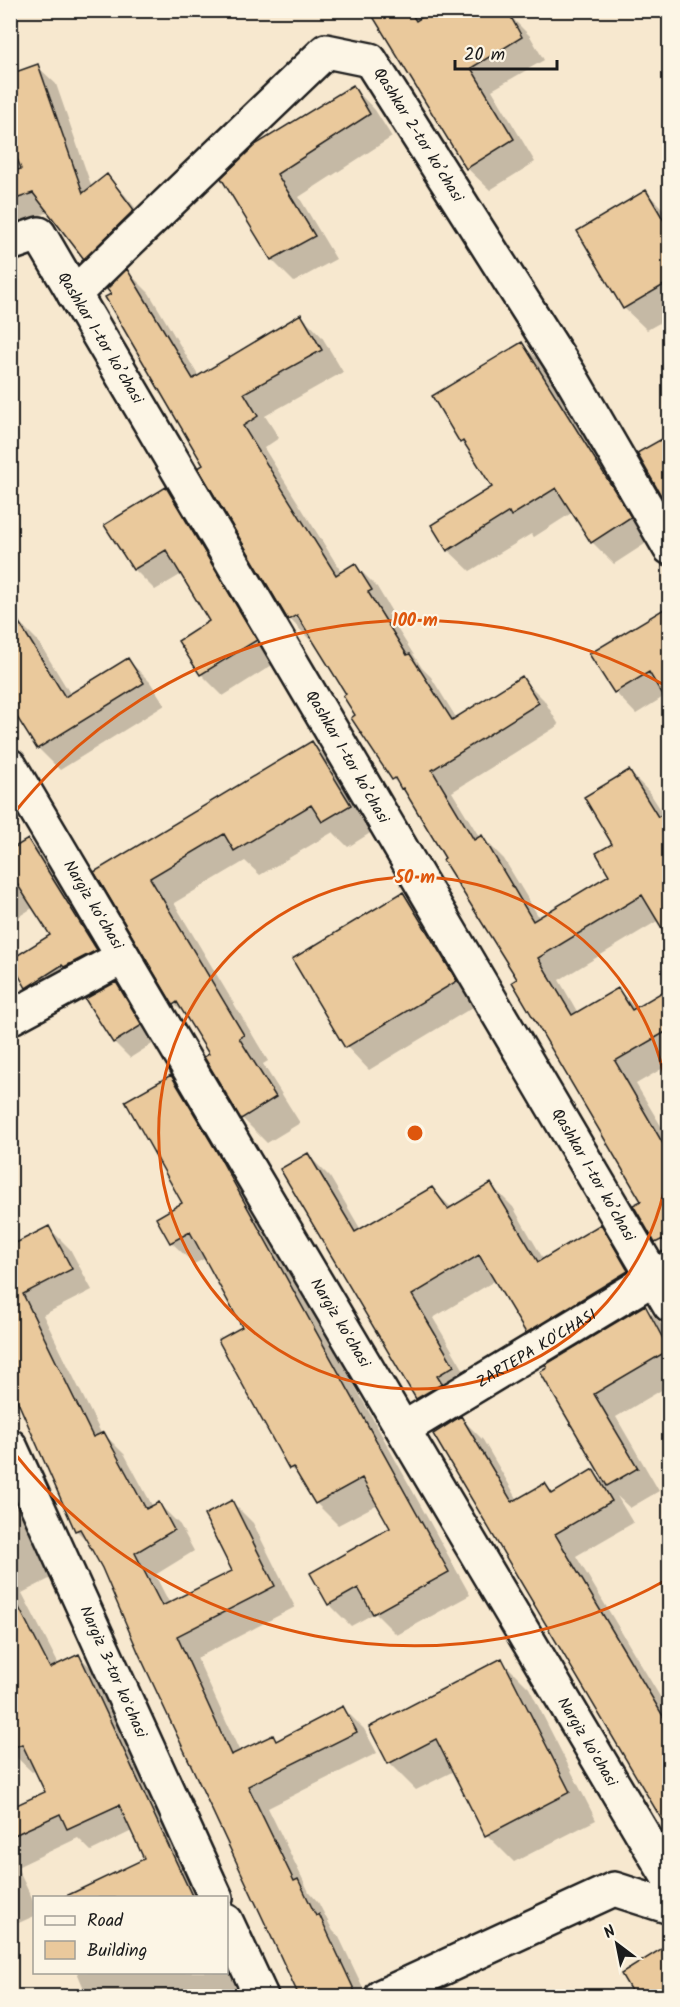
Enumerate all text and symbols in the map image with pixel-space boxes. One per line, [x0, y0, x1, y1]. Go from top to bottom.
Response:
scale bar [455, 33, 557, 71]
text: 20 m [464, 41, 505, 70]
street label: Qashkar 2-tor koʼchasi [366, 63, 470, 208]
street label: Qashkar 1-tor koʼchasi [51, 267, 150, 410]
text: 100 m [392, 607, 438, 636]
street label: Qashkar 1-tor koʼchasi [299, 686, 396, 829]
street label: Nargiz koʻchasi [56, 855, 130, 956]
text: 50 m [394, 864, 435, 893]
street label: Qashkar 1-tor koʼchasi [545, 1104, 642, 1247]
centre of rings [405, 1123, 425, 1143]
street label: Nargiz koʻchasi [303, 1273, 377, 1374]
street label: ZARTEPA KO'CHASI [471, 1302, 602, 1395]
street label: Nargiz 3-tor koʻchasi [73, 1602, 154, 1743]
street label: Nargiz koʻchasi [550, 1692, 624, 1793]
legend [33, 1896, 228, 1974]
text: Road [87, 1907, 124, 1936]
north arrow [587, 1914, 647, 1974]
text: N [599, 1919, 621, 1946]
text: Building [87, 1937, 147, 1966]

